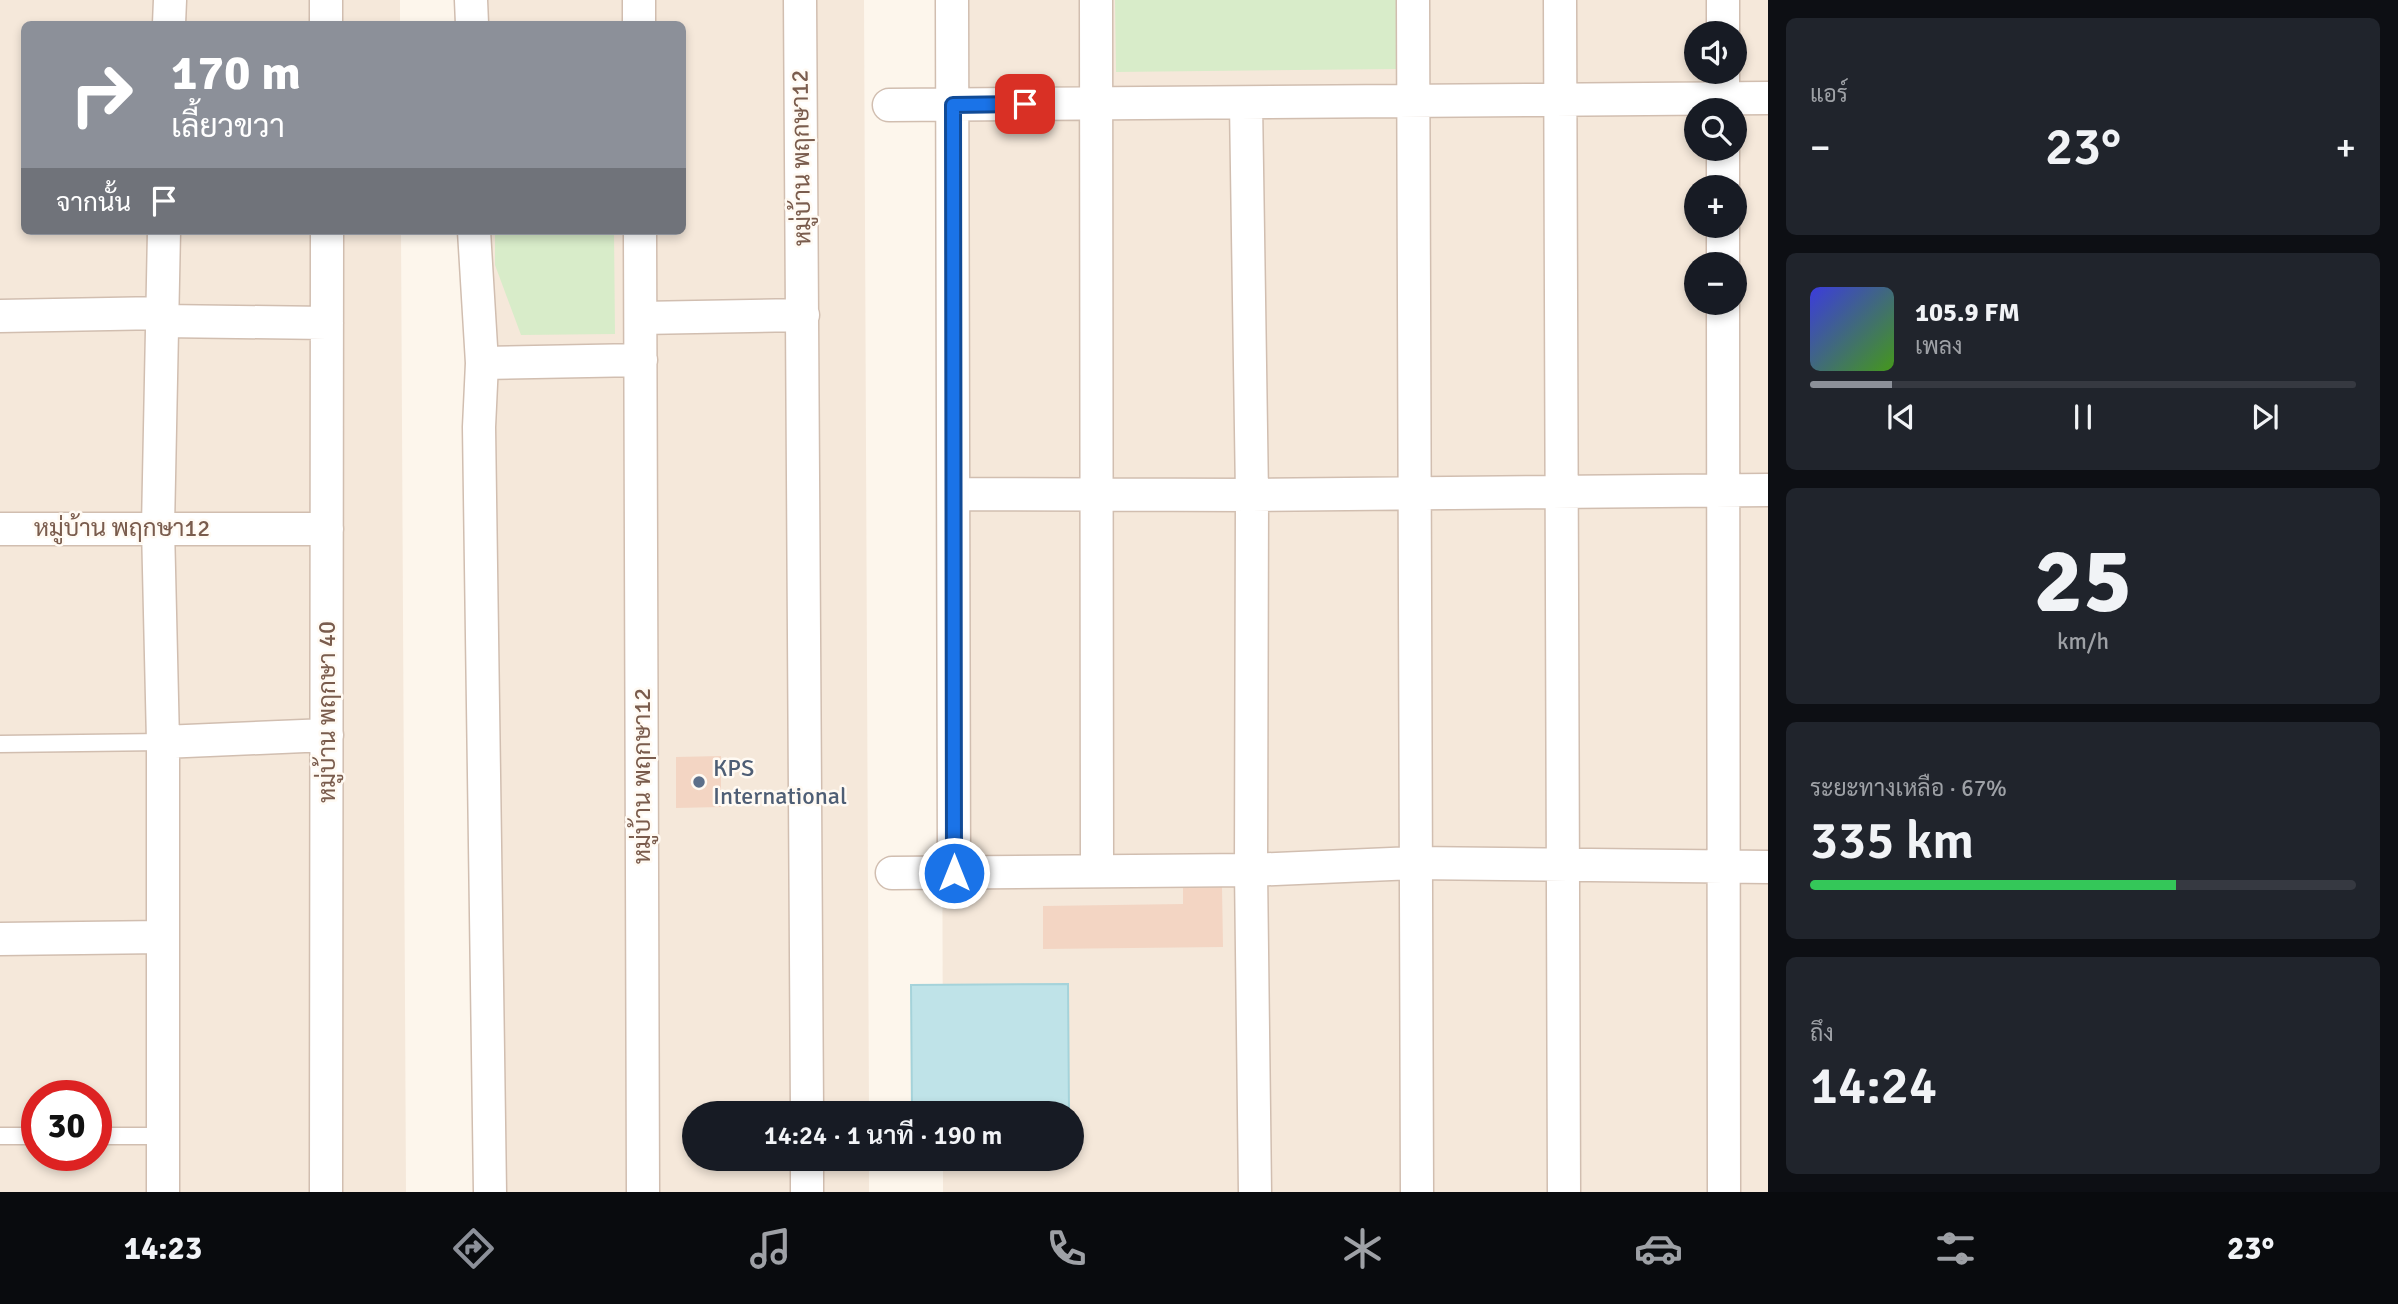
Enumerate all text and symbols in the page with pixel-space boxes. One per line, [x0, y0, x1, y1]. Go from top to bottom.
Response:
map controls [1684, 21, 1747, 315]
button: sound [1684, 21, 1747, 84]
text: 170 m [171, 43, 301, 103]
icon: right [56, 49, 147, 140]
street label: หมู่บ้าน พฤกษา12 [784, 69, 820, 247]
pin [995, 74, 1055, 134]
text: แอร์ [1810, 80, 1848, 109]
icon: arrive [1006, 85, 1044, 123]
button: search [1684, 98, 1747, 161]
text: เลี้ยวขวา [171, 107, 285, 146]
text: 23° [2045, 115, 2121, 179]
text: − [1810, 124, 1831, 171]
text: + [2335, 124, 2356, 171]
button: + [1684, 175, 1747, 238]
icon: arrive [145, 182, 183, 220]
text: จากนั้น [56, 187, 131, 219]
button: − [1684, 252, 1747, 315]
text: 105.9 FM [1915, 297, 2020, 329]
text: เพลง [1915, 332, 1962, 361]
icon: previous [1882, 398, 1920, 436]
icon: pause [2064, 398, 2102, 436]
icon: next [2246, 398, 2284, 436]
street label: หมู่บ้าน พฤกษา12 [34, 513, 210, 545]
text: 25 [2034, 525, 2132, 638]
street label: หมู่บ้าน พฤกษา 40 [312, 621, 344, 803]
text: km/h [2057, 627, 2109, 656]
street label: หมู่บ้าน พฤกษา12 [627, 688, 659, 864]
place label: KPS International [713, 753, 847, 811]
marker: KPS International [691, 774, 707, 790]
text: ระยะทางเหลือ · 67% [1810, 774, 2007, 803]
text: 335 km [1810, 809, 1974, 873]
position arrow [917, 836, 991, 910]
text: ถึง [1810, 1019, 1834, 1048]
text: 14:24 [1810, 1054, 1937, 1118]
speed limit sign: 30 [21, 1080, 112, 1171]
text: 14:24 · 1 นาที · 190 m [764, 1120, 1002, 1152]
icon: directions [449, 1224, 498, 1273]
icon: music [746, 1224, 795, 1273]
icon: phone [1042, 1224, 1091, 1273]
icon: climate [1338, 1224, 1387, 1273]
icon: car [1634, 1224, 1683, 1273]
icon: filters [1931, 1224, 1980, 1273]
text: 14:23 [124, 1229, 202, 1268]
text: 23° [2227, 1229, 2274, 1268]

